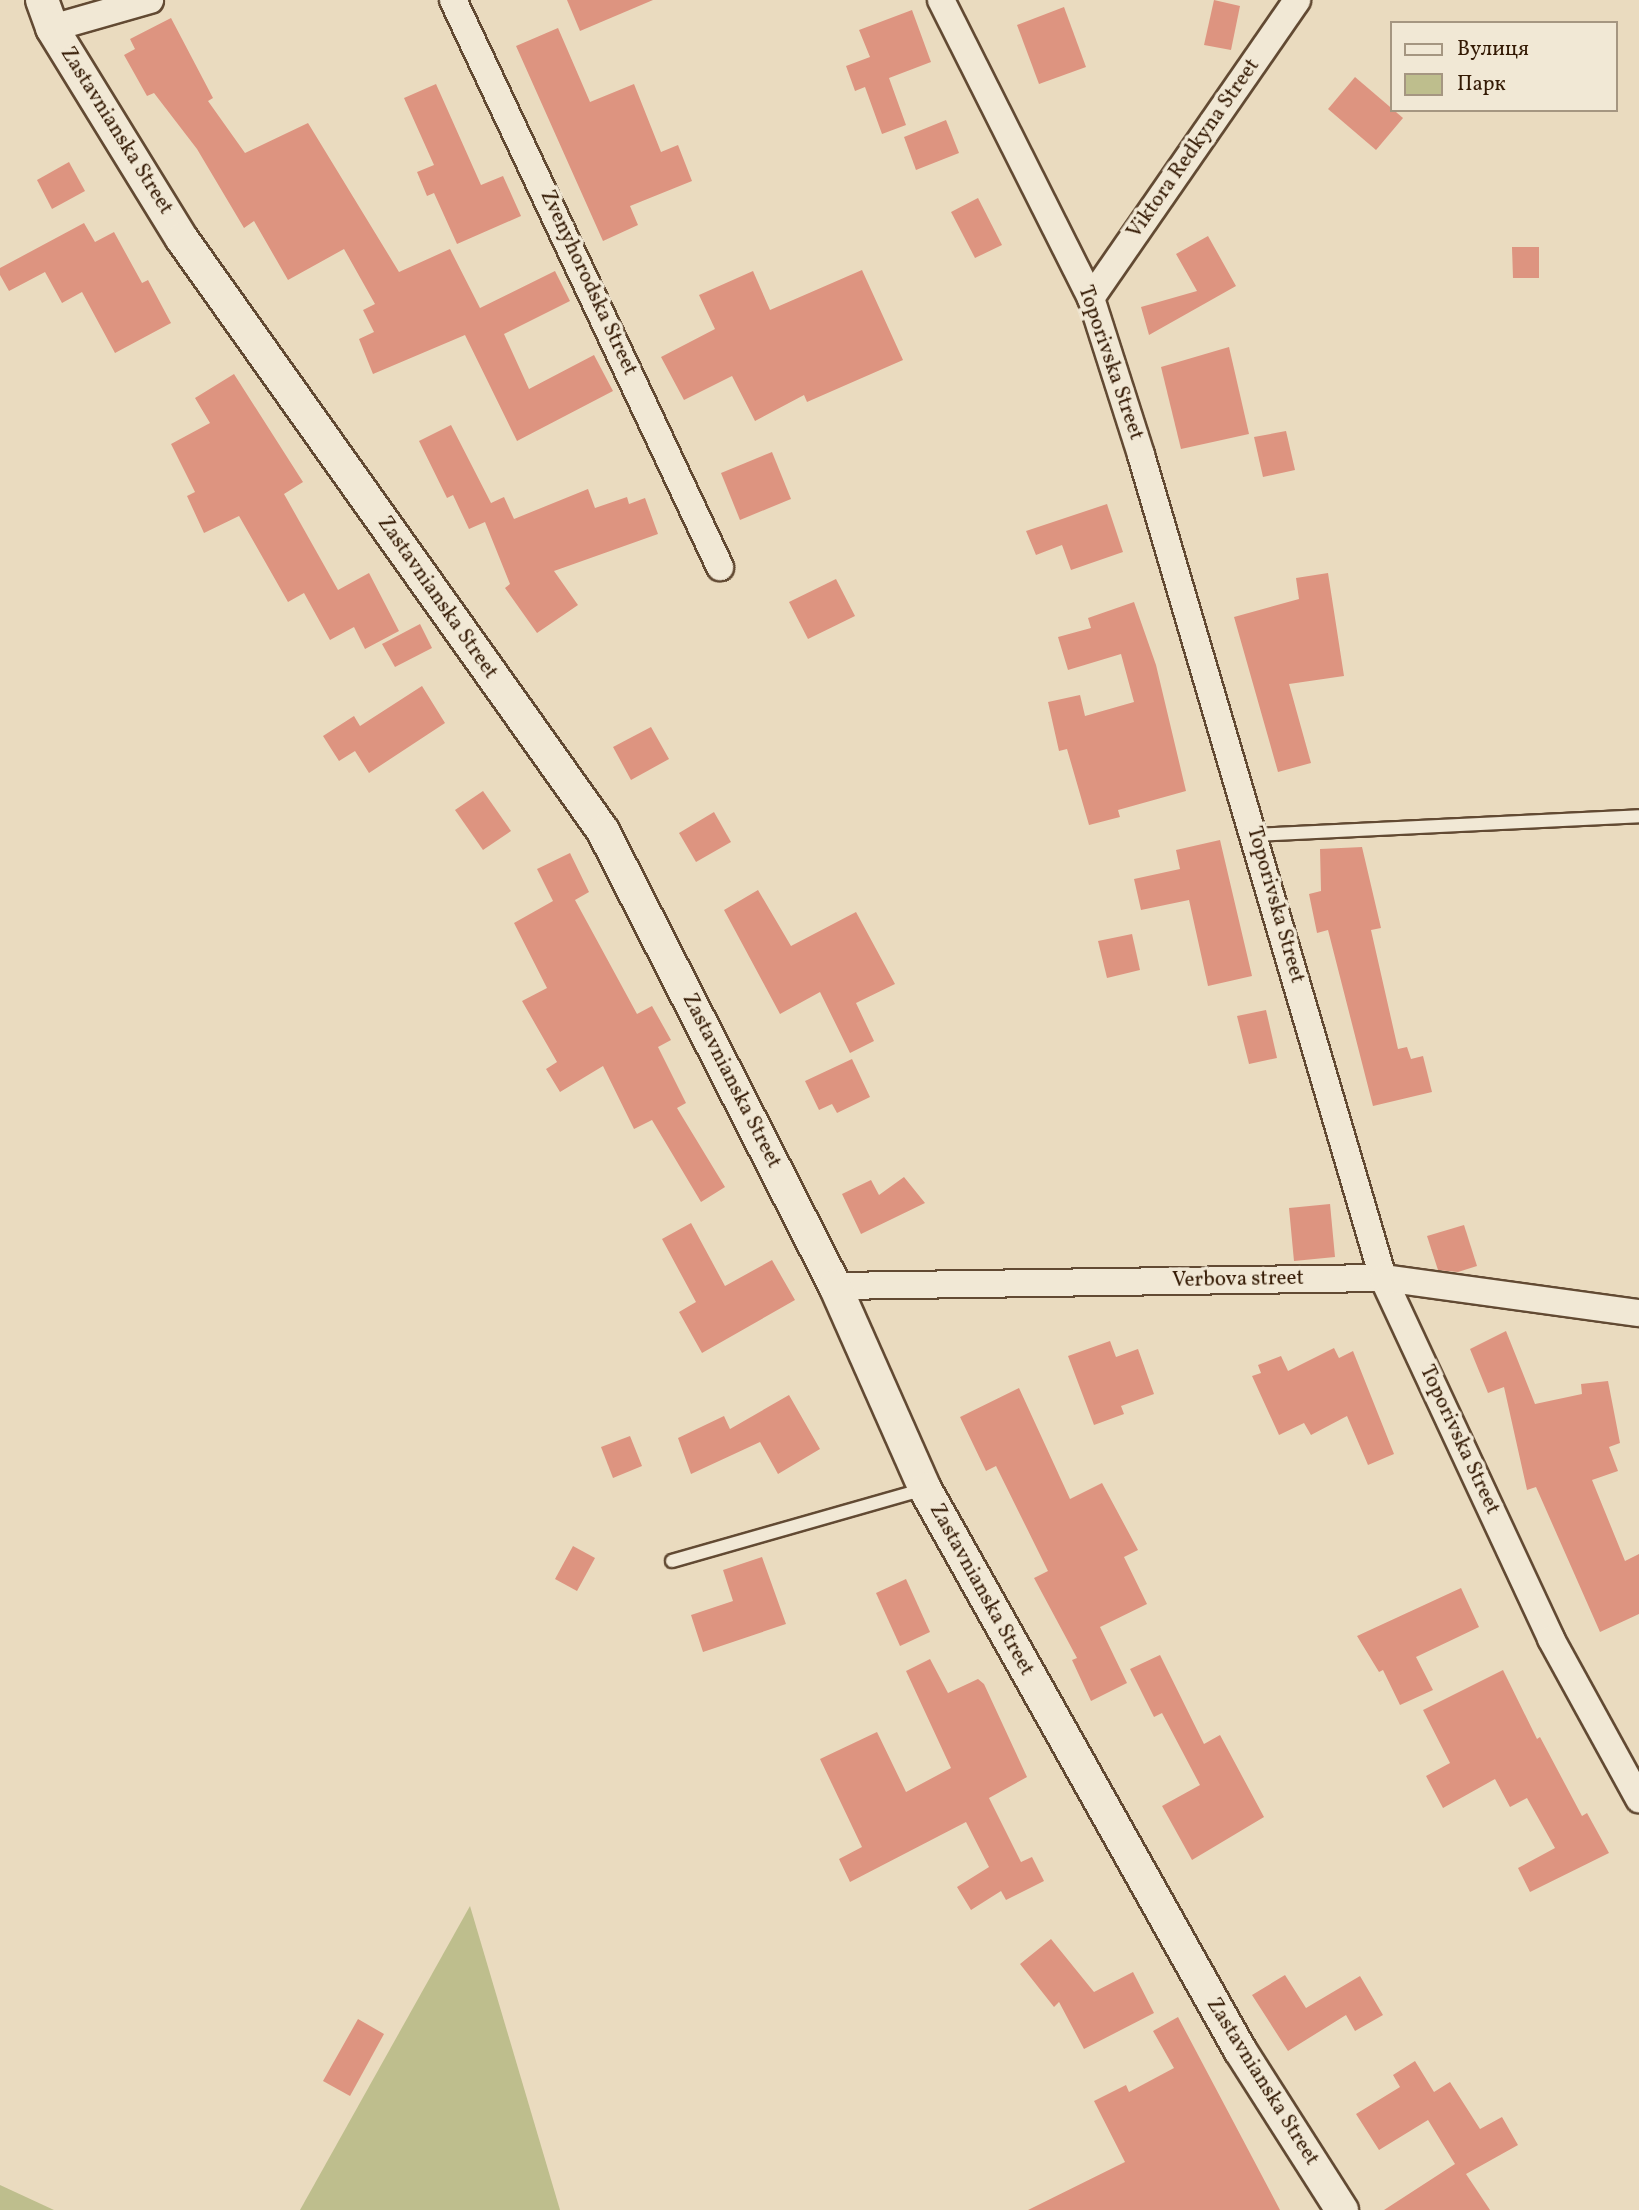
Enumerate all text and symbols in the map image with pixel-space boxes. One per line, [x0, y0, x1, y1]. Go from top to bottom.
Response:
legend [1390, 21, 1618, 112]
text: Вулиця [1457, 35, 1529, 64]
street label: Zastavnianska Street [54, 42, 178, 220]
street label: Viktora Redkyna Street [1122, 54, 1266, 244]
text: Парк [1457, 70, 1506, 99]
street label: Zvenyhorodska Street [534, 186, 642, 380]
street label: Toporivska Street [1072, 283, 1148, 443]
street label: Zastavnianska Street [371, 512, 503, 684]
street label: Toporivska Street [1241, 824, 1309, 986]
street label: Zastavnianska Street [676, 989, 786, 1173]
street label: Verbova street [1172, 1266, 1304, 1294]
street label: Toporivska Street [1413, 1361, 1505, 1519]
street label: Zastavnianska Street [923, 1500, 1039, 1680]
street label: Zastavnianska Street [1200, 1993, 1324, 2171]

